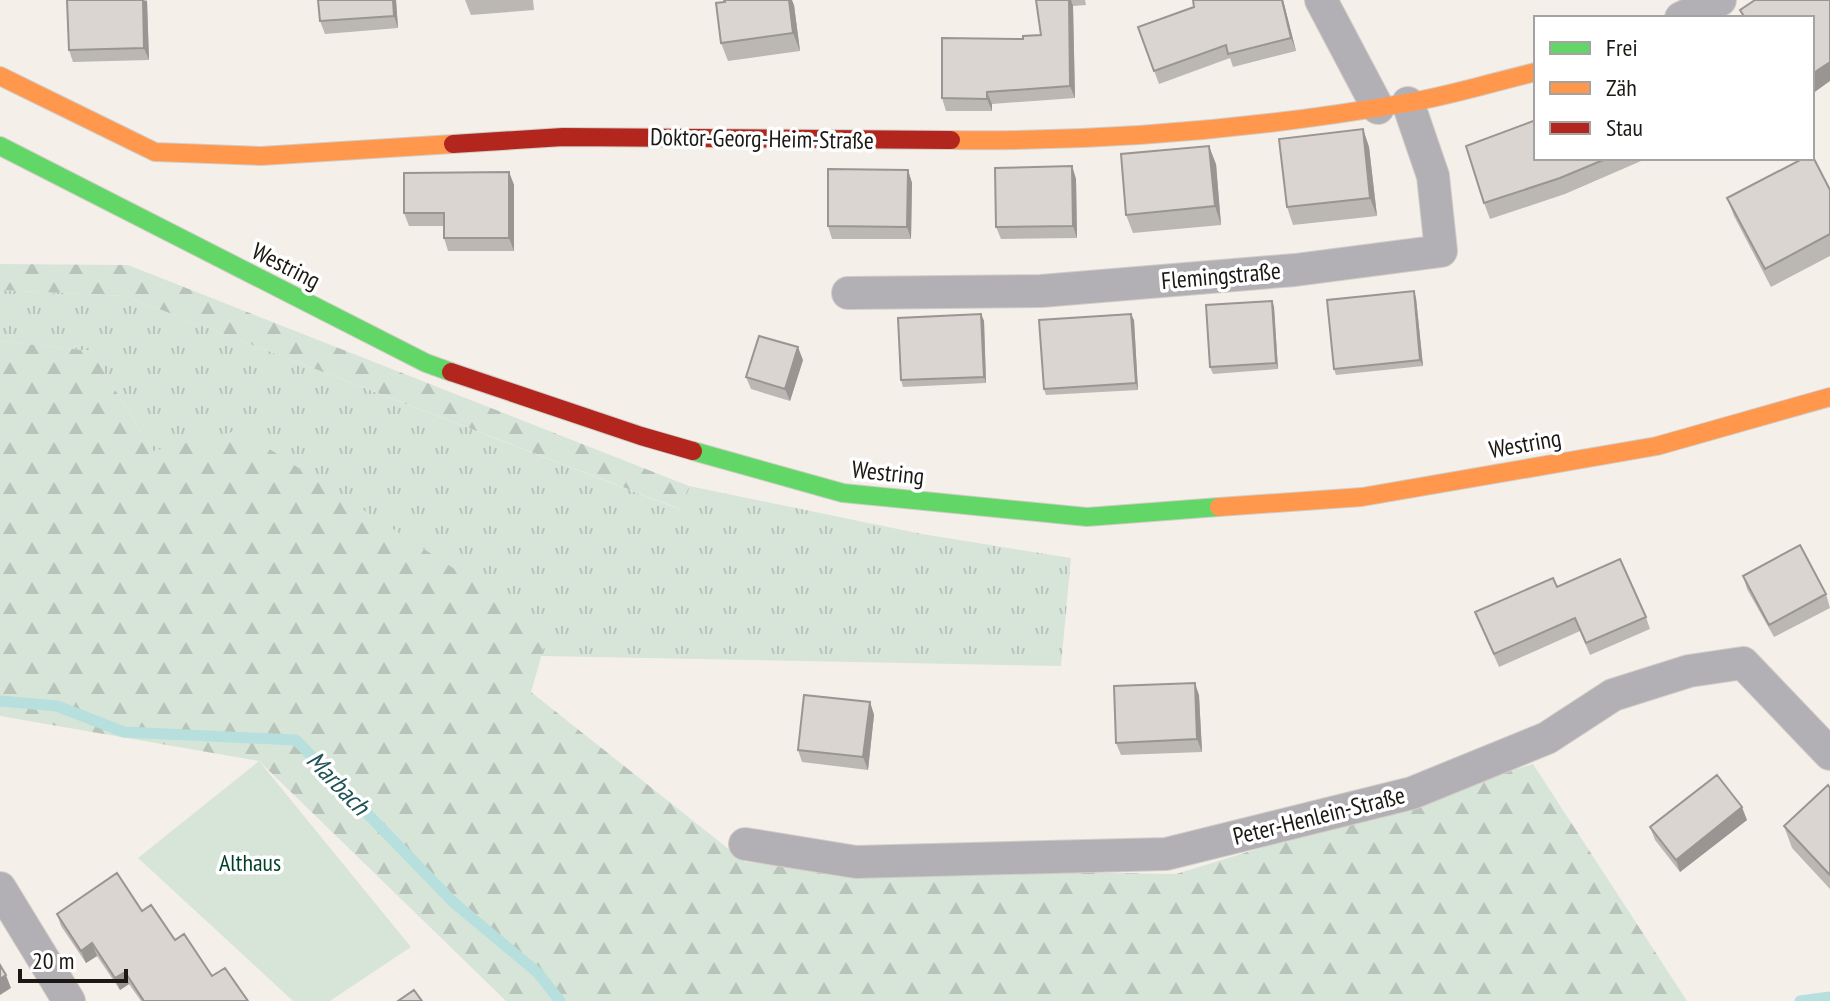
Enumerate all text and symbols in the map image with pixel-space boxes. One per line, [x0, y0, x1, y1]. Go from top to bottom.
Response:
legend [1534, 16, 1814, 160]
text: Frei [1606, 32, 1638, 63]
text: Zäh [1606, 72, 1637, 103]
text: Stau [1606, 112, 1643, 143]
street label: Doktor-Georg-Heim-Straße [650, 121, 874, 156]
street label: Westring [247, 235, 326, 296]
street label: Flemingstraße [1160, 255, 1282, 296]
street label: Westring [1486, 422, 1563, 465]
street label: Westring [850, 453, 926, 492]
water label: Marbach [300, 744, 378, 823]
street label: Peter-Henlein-Straße [1230, 779, 1408, 852]
park label: Althaus [219, 847, 281, 878]
scale bar [20, 933, 126, 983]
text: 20 m [32, 945, 74, 976]

